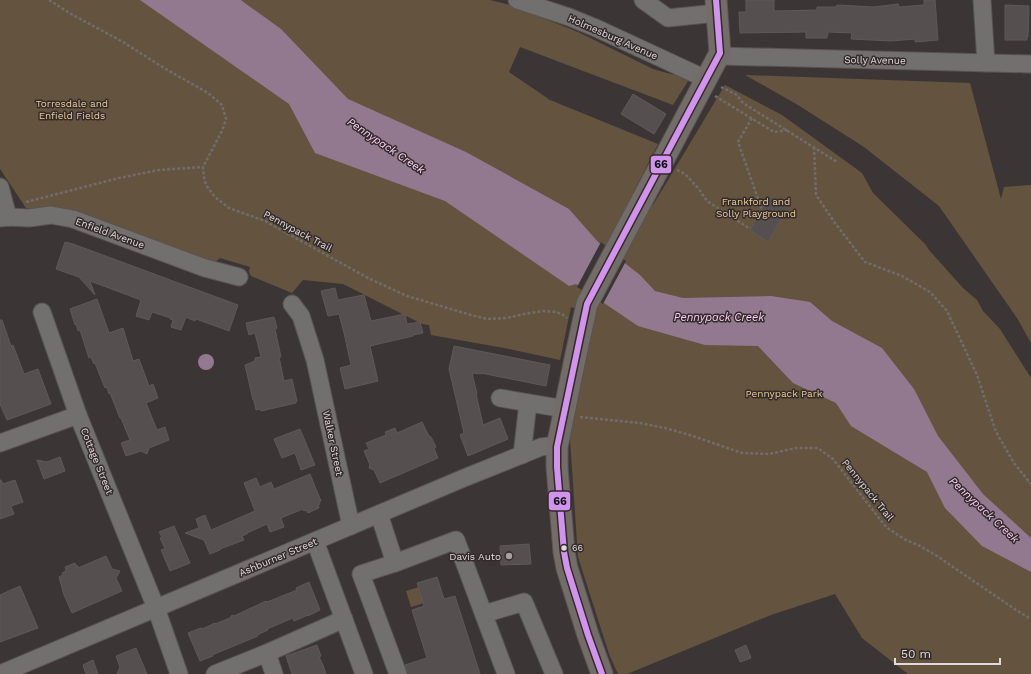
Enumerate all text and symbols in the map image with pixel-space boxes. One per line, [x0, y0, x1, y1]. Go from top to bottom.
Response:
street label: Holmesburg Avenue [567, 12, 660, 62]
street label: Solly Avenue [844, 54, 906, 66]
park label: Torresdale and Enfield Fields [36, 98, 108, 121]
water label: Pennypack Creek [345, 115, 428, 177]
line badge: 66 [650, 155, 672, 174]
text: 66 [654, 158, 668, 171]
park label: Frankford and Solly Playground [716, 196, 796, 219]
street label: Pennypack Trail [262, 208, 334, 254]
street label: Enfield Avenue [74, 215, 146, 251]
water label: Pennypack Creek [674, 311, 765, 324]
park label: Pennypack Park [745, 388, 823, 399]
street label: Walker Street [321, 409, 345, 477]
street label: Cottage Street [79, 426, 116, 497]
street label: Pennypack Trail [840, 457, 896, 523]
water label: Pennypack Creek [946, 474, 1022, 546]
line badge: 66 [548, 491, 571, 511]
text: 66 [553, 495, 567, 508]
street label: Ashburner Street [237, 535, 319, 578]
marker: 66 [559, 543, 569, 553]
place label: 66 [572, 543, 583, 553]
place label: Davis Auto [449, 551, 501, 562]
marker: Davis Auto [504, 551, 514, 561]
scale bar [895, 640, 1000, 666]
text: 50 m [901, 647, 931, 661]

